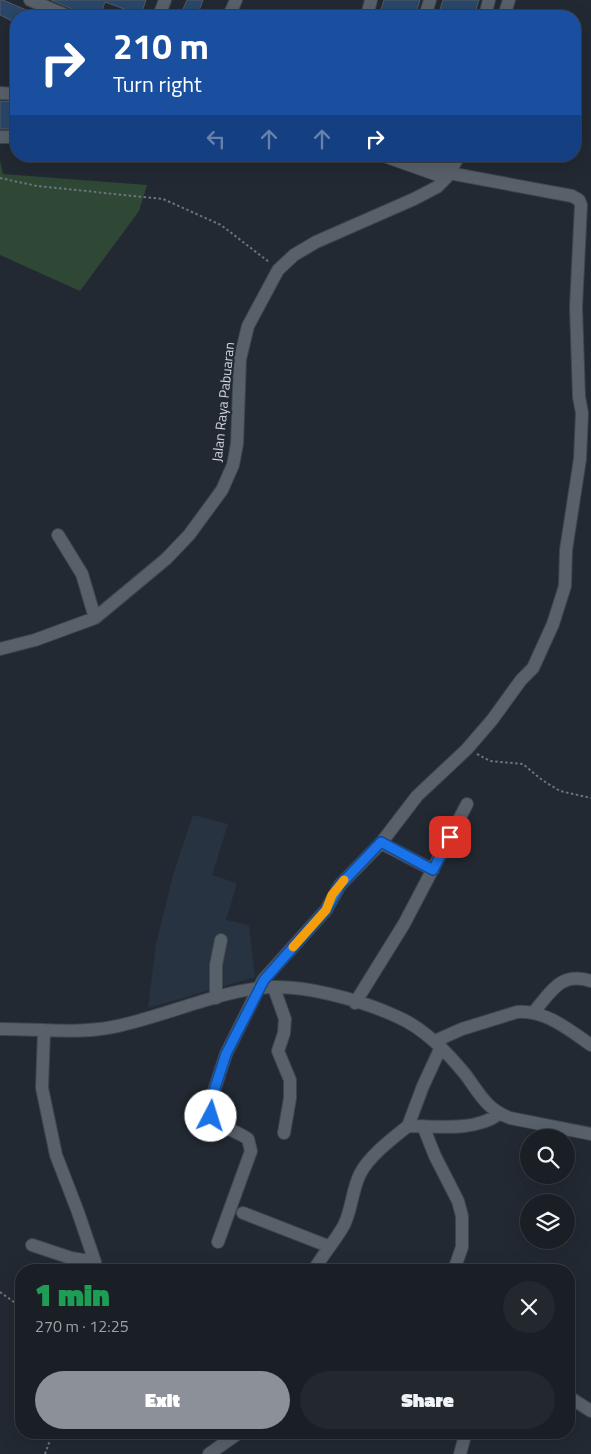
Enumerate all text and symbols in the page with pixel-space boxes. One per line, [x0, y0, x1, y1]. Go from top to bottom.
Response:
text: 210 m [113, 19, 209, 73]
icon: right [30, 30, 95, 95]
text: Turn right [113, 67, 202, 101]
icon: left [202, 125, 230, 153]
icon: ahead [255, 125, 283, 153]
icon: ahead [308, 125, 336, 153]
icon: right [361, 125, 389, 153]
street label: Jalan Raya Pabuaran [206, 341, 239, 463]
pin [429, 816, 471, 858]
icon: arrive [436, 823, 464, 851]
position arrow [184, 1089, 236, 1141]
map controls [520, 1129, 575, 1249]
button: search [520, 1129, 575, 1184]
button: layers [520, 1194, 575, 1249]
text: 1 min [35, 1272, 110, 1318]
button: close [503, 1281, 555, 1333]
text: 270 m · 12:25 [35, 1314, 129, 1338]
button: Exit [35, 1371, 290, 1429]
button: Share [300, 1371, 555, 1429]

